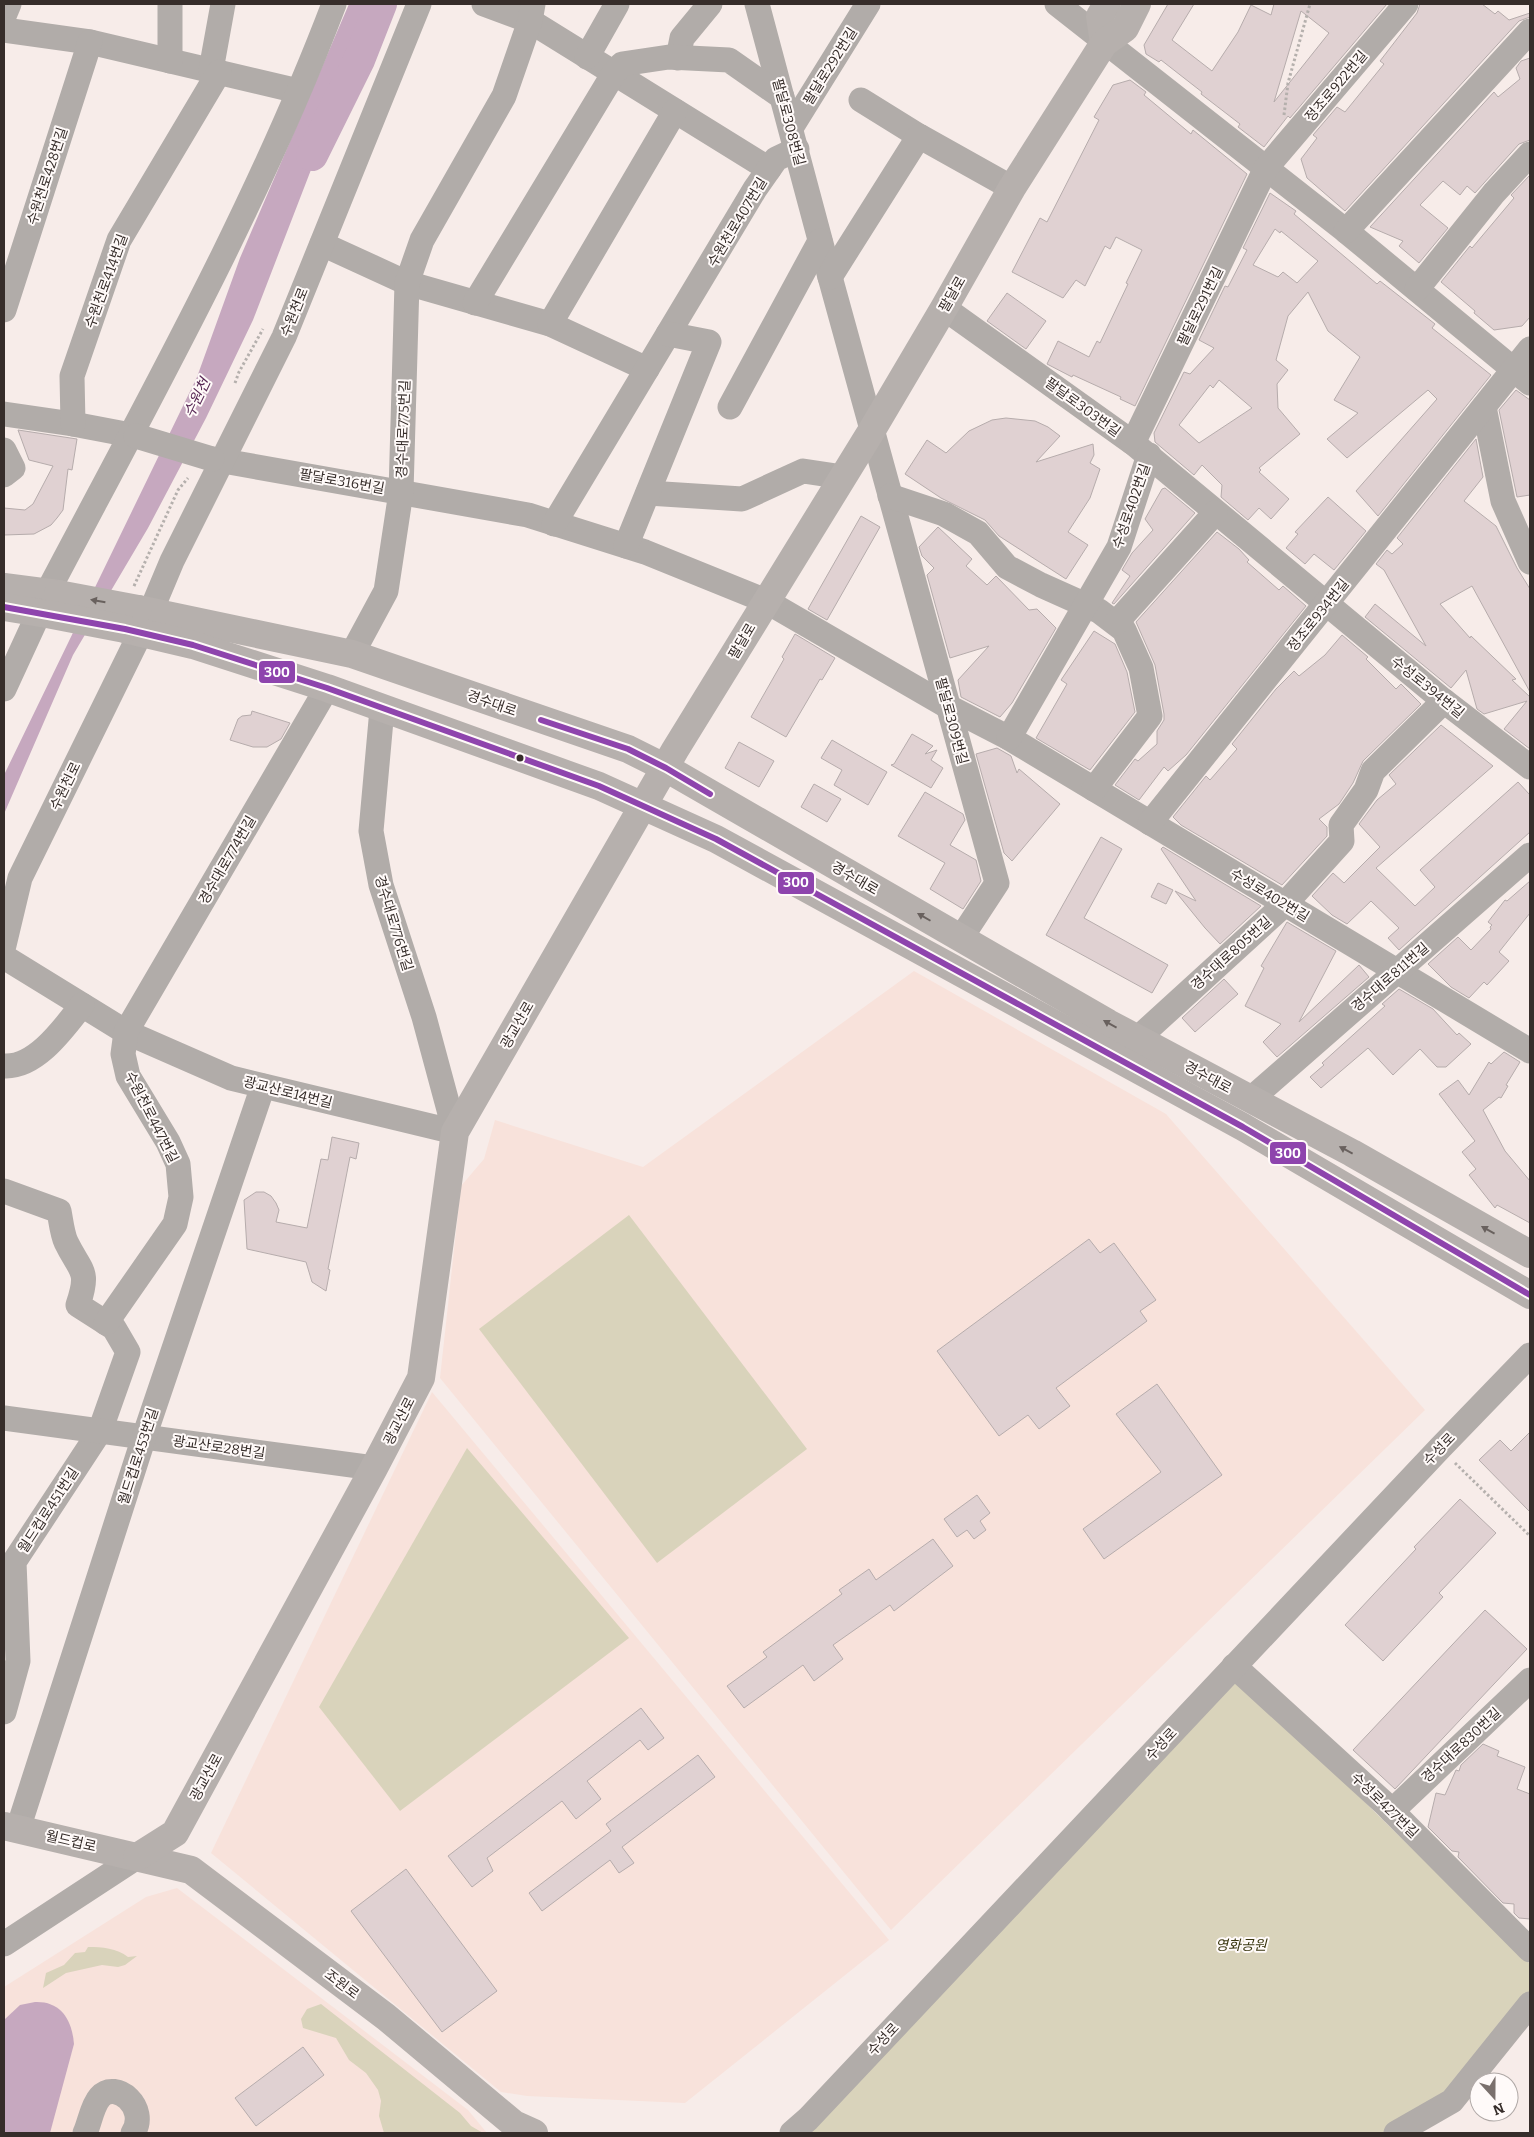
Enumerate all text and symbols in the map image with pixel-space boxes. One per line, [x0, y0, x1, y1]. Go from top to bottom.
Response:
street label: 팔달로292번길 [800, 25, 861, 108]
street label: 정조로922번길 [1302, 47, 1371, 125]
street label: 팔달로308번길 [769, 77, 808, 168]
street label: 수원천로428번길 [24, 125, 71, 227]
street label: 수원천로407번길 [704, 174, 771, 270]
street label: 수원천로414번길 [81, 232, 131, 331]
street label: 팔달로291번길 [1174, 264, 1227, 349]
street label: 팔달로 [935, 273, 970, 315]
street label: 수원천로 [277, 285, 312, 339]
water label: 수원천 [180, 373, 215, 421]
street label: 팔달로303번길 [1042, 374, 1124, 441]
street label: 경수대로775번길 [393, 379, 414, 479]
street label: 수성로402번길 [1109, 461, 1154, 551]
street label: 팔달로316번길 [298, 466, 386, 497]
street label: 정조로934번길 [1284, 576, 1353, 655]
one-way arrow [89, 597, 105, 605]
street label: 팔달로 [725, 620, 760, 662]
street label: 수성로394번길 [1388, 653, 1468, 722]
line badge: 300 [258, 660, 296, 684]
text: 300 [264, 664, 290, 681]
street label: 팔달로309번길 [932, 676, 971, 767]
street label: 경수대로 [465, 687, 519, 720]
unlabelled marker [515, 753, 525, 763]
street label: 수원천로 [47, 759, 84, 813]
street label: 경수대로774번길 [195, 813, 260, 908]
street label: 경수대로 [828, 858, 881, 899]
street label: 수성로402번길 [1227, 865, 1312, 926]
line badge: 300 [777, 871, 815, 895]
street label: 경수대로776번길 [371, 873, 416, 973]
text: 300 [783, 874, 809, 891]
one-way arrow [916, 913, 931, 921]
street label: 경수대로805번길 [1188, 913, 1275, 994]
street label: 경수대로811번길 [1348, 939, 1433, 1016]
street label: 광교산로 [497, 999, 538, 1052]
one-way arrow [1103, 1020, 1117, 1028]
street label: 경수대로 [1181, 1058, 1235, 1097]
street label: 수원천로447번길 [121, 1069, 182, 1166]
street label: 광교산로14번길 [242, 1073, 334, 1112]
line badge: 300 [1269, 1141, 1307, 1165]
text: 300 [1275, 1145, 1301, 1162]
one-way arrow [1339, 1146, 1353, 1154]
one-way arrow [1481, 1225, 1494, 1234]
street label: 광교산로 [380, 1394, 419, 1448]
street label: 월드컵로453번길 [115, 1406, 162, 1507]
street label: 수성로 [1420, 1429, 1459, 1469]
street label: 광교산로28번길 [172, 1433, 266, 1462]
street label: 월드컵로451번길 [14, 1464, 82, 1556]
street label: 경수대로830번길 [1418, 1704, 1505, 1787]
street label: 수성로 [1142, 1724, 1181, 1764]
street label: 광교산로 [187, 1750, 226, 1804]
street label: 수성로427번길 [1347, 1769, 1422, 1842]
street label: 월드컵로 [44, 1827, 98, 1856]
park label: 영화공원 [1215, 1937, 1268, 1954]
street label: 조원로 [321, 1966, 362, 2003]
street label: 수성로 [864, 2019, 903, 2059]
north arrow [1469, 2072, 1519, 2122]
text: N [1490, 2099, 1507, 2119]

